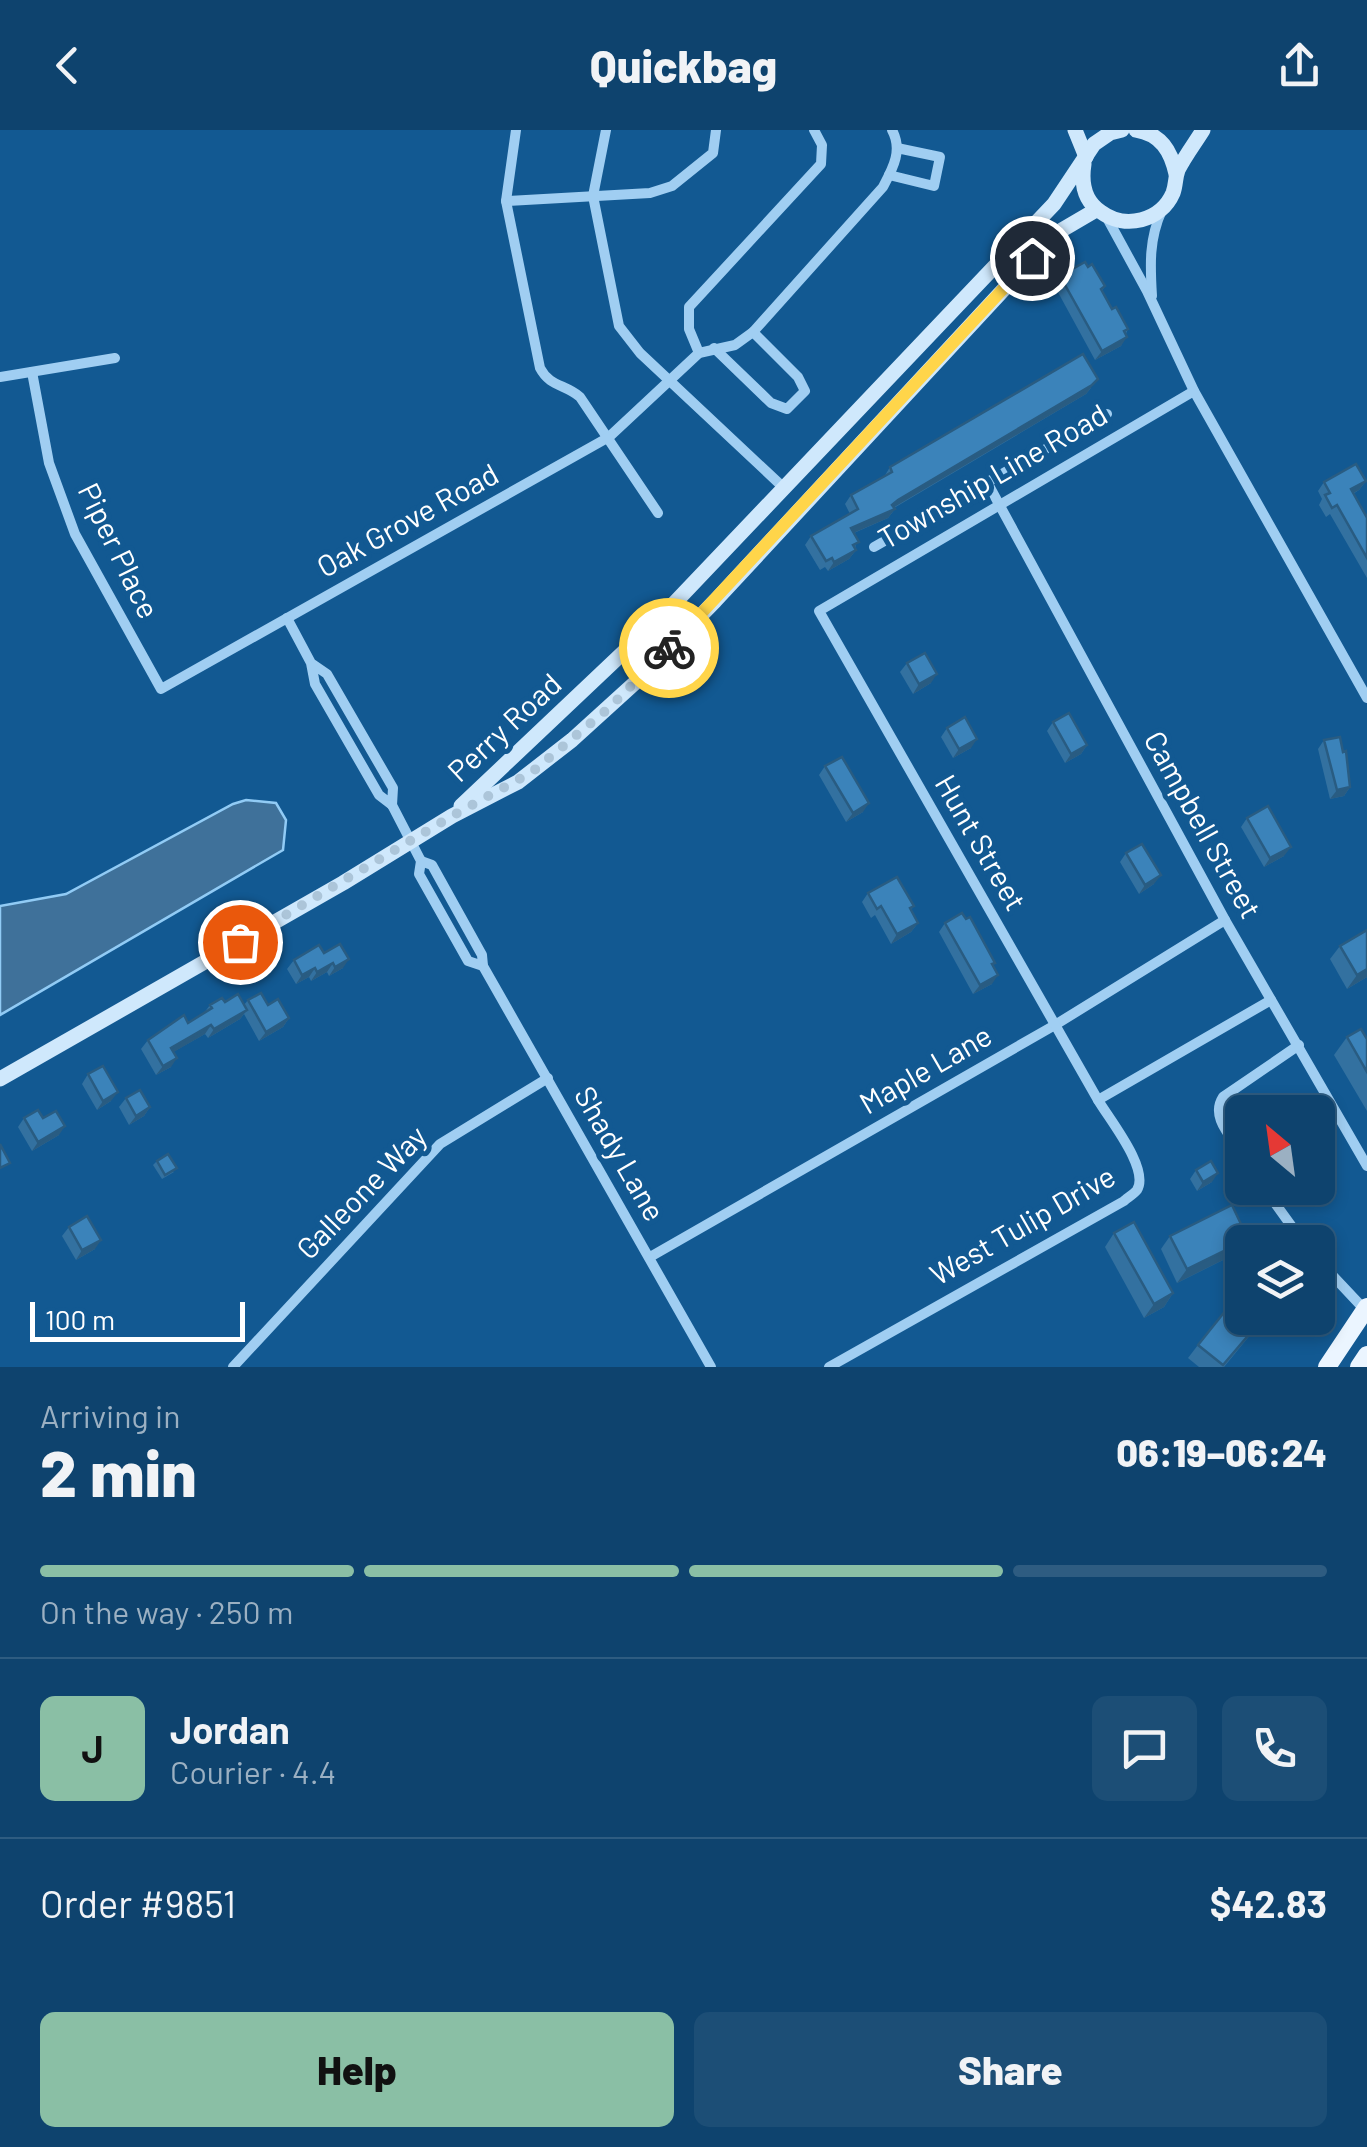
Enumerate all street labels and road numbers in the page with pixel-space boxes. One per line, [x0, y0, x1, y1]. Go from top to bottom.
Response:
street label: Township Line Road [871, 395, 1113, 555]
street label: Oak Grove Road [310, 455, 504, 584]
street label: Piper Place [72, 477, 168, 624]
street label: Perry Road [439, 665, 568, 788]
street label: Campbell Street [1137, 724, 1270, 924]
street label: Hunt Street [928, 768, 1035, 916]
street label: Maple Lane [853, 1016, 997, 1120]
street label: Shady Lane [568, 1079, 674, 1227]
street label: Galleone Way [288, 1117, 433, 1266]
street label: West Tulip Drive [923, 1157, 1121, 1292]

